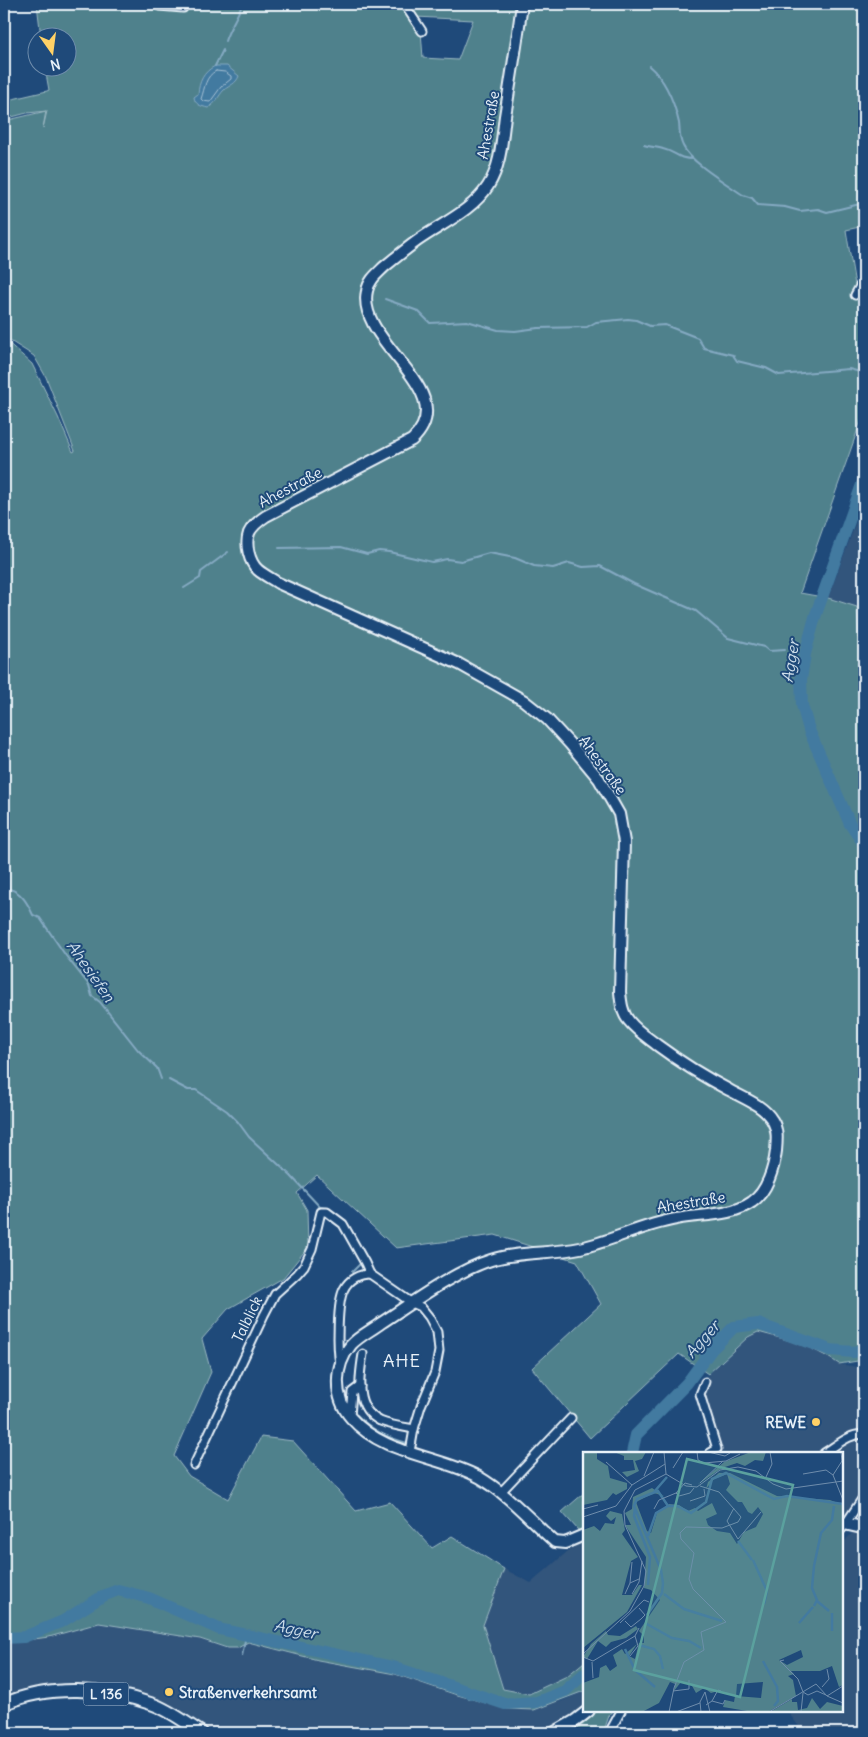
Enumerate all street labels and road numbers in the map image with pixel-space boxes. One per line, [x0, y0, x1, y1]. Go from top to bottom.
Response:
street label: Ahestraße [473, 89, 503, 161]
street label: Ahestraße [255, 462, 325, 512]
street label: Ahestraße [575, 731, 631, 799]
street label: Ahestraße [655, 1187, 727, 1217]
street label: Talblick [228, 1292, 266, 1345]
road number: L 136 [84, 1682, 128, 1706]

